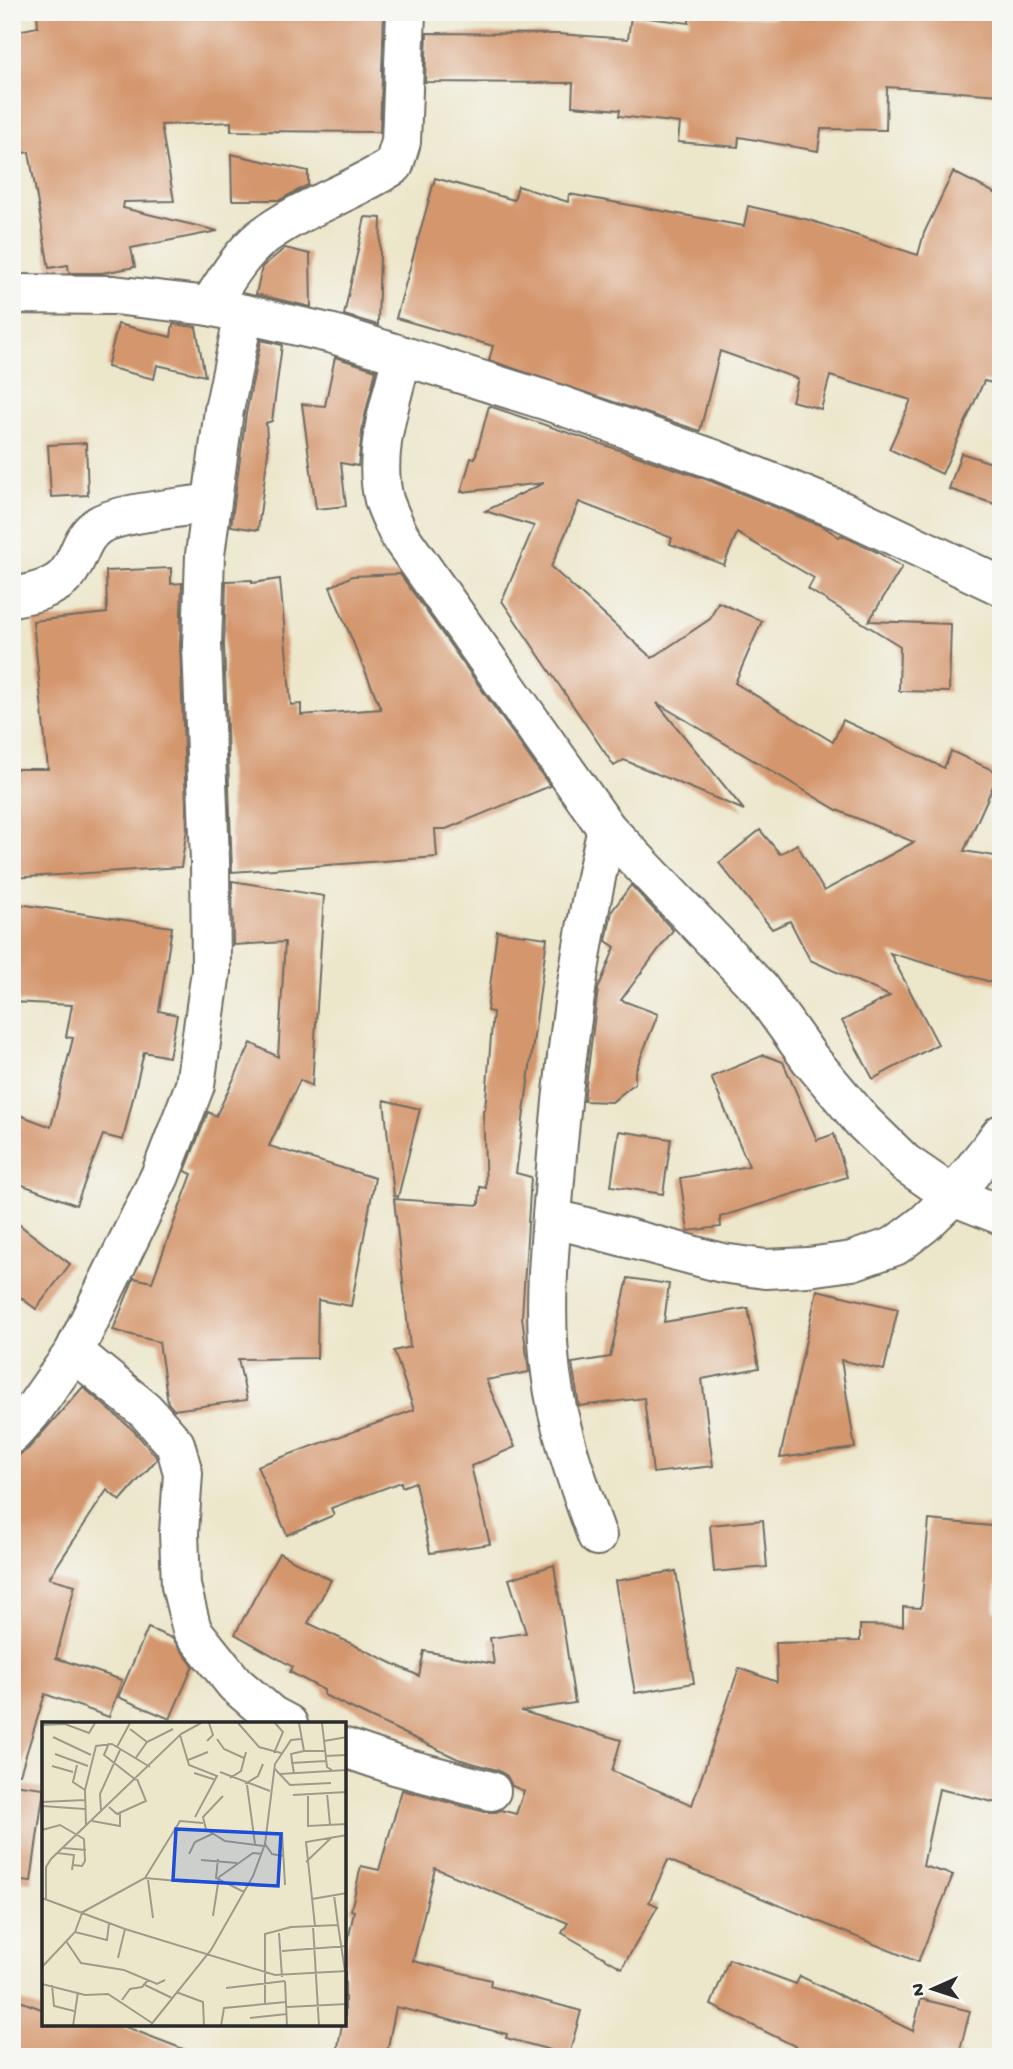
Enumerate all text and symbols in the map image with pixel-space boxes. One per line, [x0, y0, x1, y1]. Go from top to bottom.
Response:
inset map [42, 1722, 346, 2027]
north arrow [898, 1954, 968, 2024]
text: N [908, 1983, 931, 1997]

